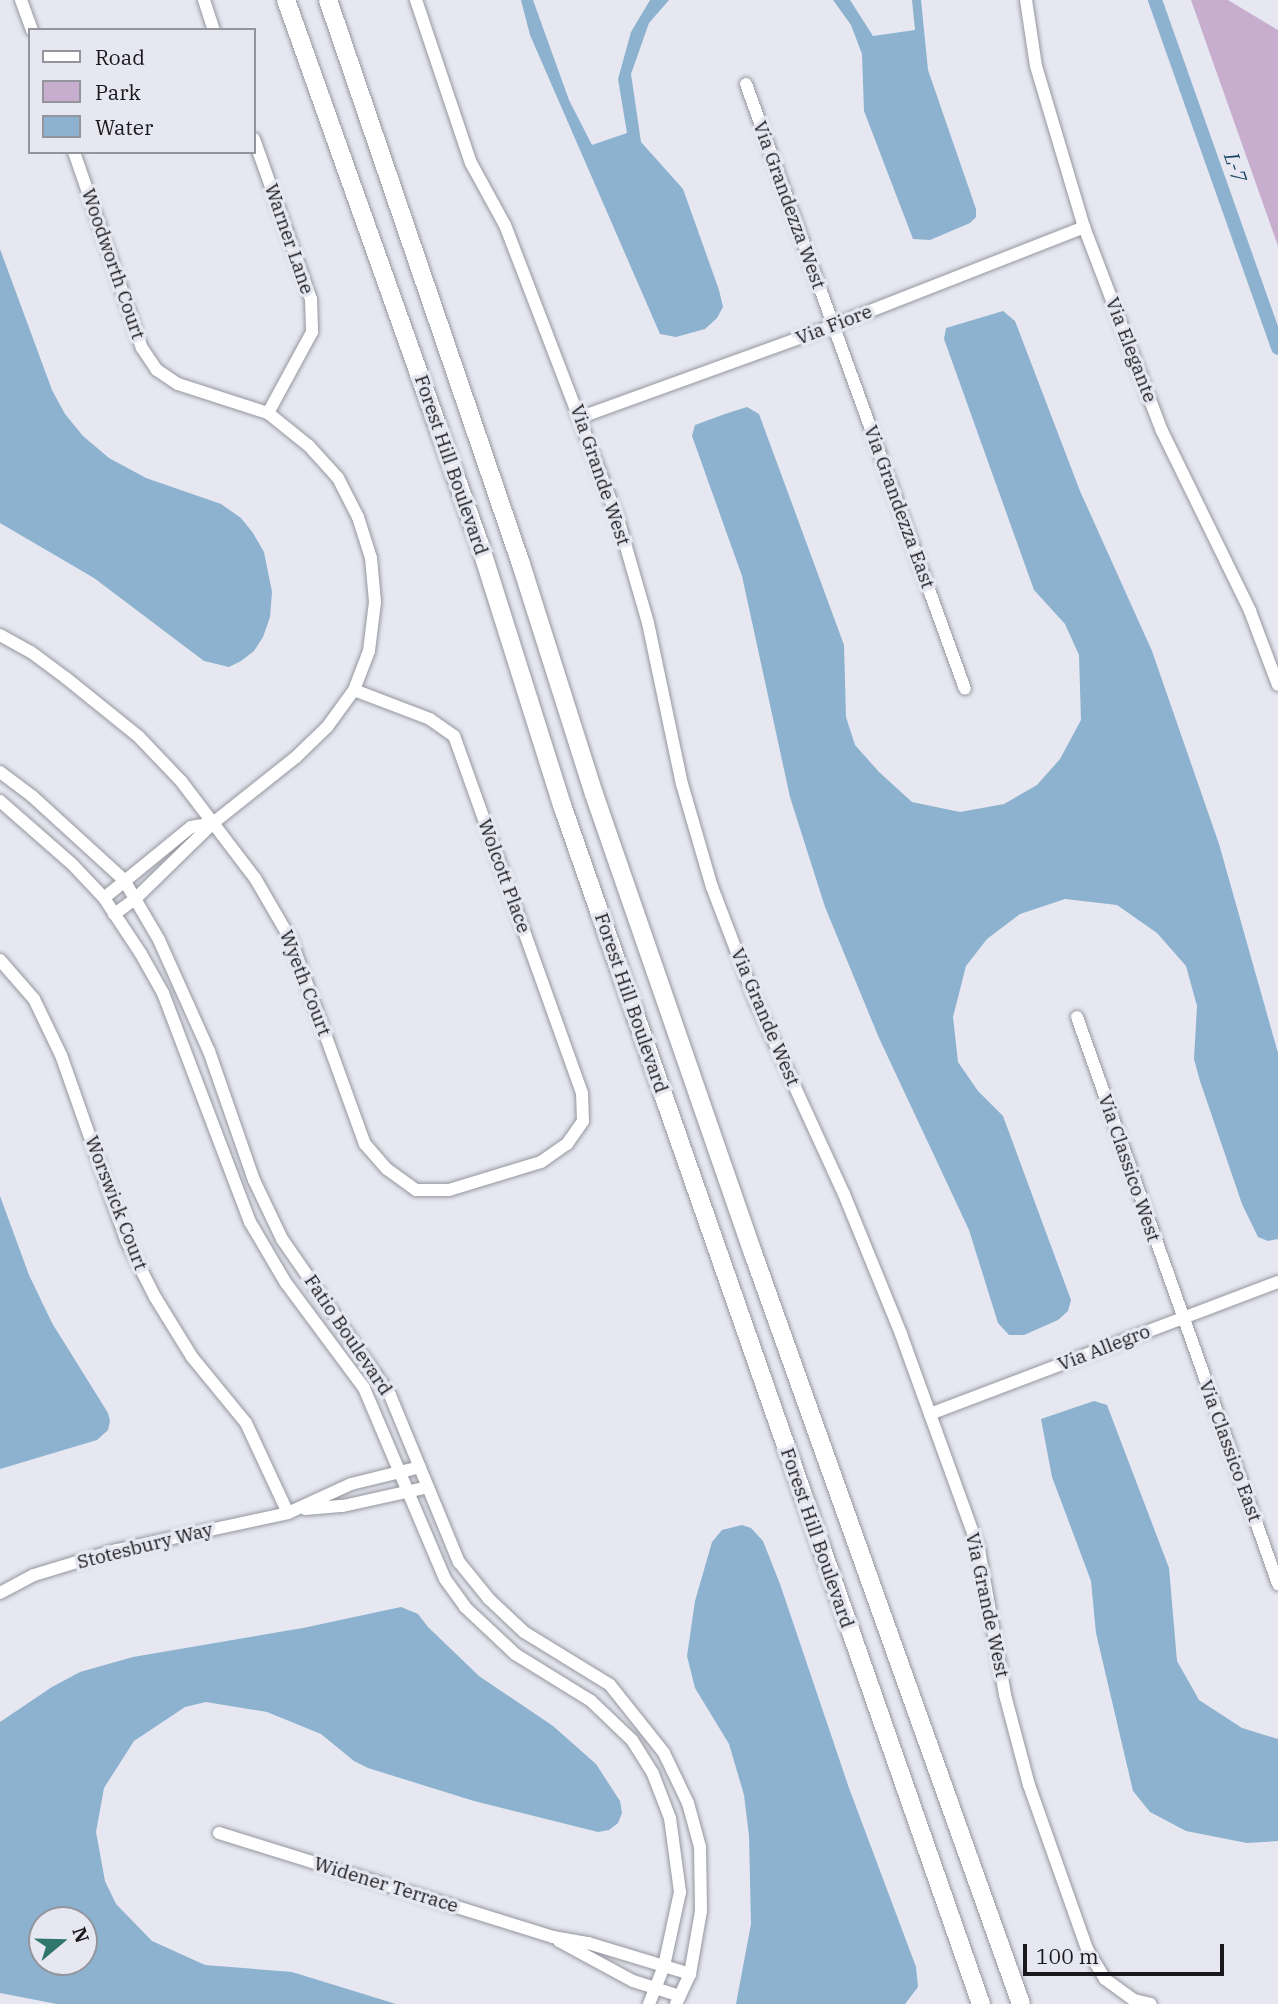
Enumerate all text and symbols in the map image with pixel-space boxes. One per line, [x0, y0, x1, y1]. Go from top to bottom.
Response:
legend [28, 28, 256, 154]
text: Road [95, 43, 145, 71]
text: Park [95, 78, 141, 106]
text: Water [95, 113, 153, 141]
street label: Via Grandezza West [748, 118, 830, 292]
water label: L-7 [1219, 149, 1253, 185]
street label: Warner Lane [259, 181, 319, 297]
street label: Woodworth Court [77, 186, 149, 342]
street label: Via Elegante [1101, 294, 1161, 406]
street label: Via Fiore [793, 300, 875, 350]
street label: Forest Hill Boulevard [409, 372, 493, 558]
street label: Via Grande West [565, 402, 635, 548]
street label: Via Grandezza East [859, 422, 939, 592]
street label: Wolcott Place [473, 816, 535, 936]
street label: Forest Hill Boulevard [589, 910, 673, 1096]
street label: Wyeth Court [274, 927, 336, 1039]
street label: Via Grande West [726, 945, 804, 1089]
street label: Via Classico West [1093, 1091, 1165, 1245]
street label: Worswick Court [80, 1133, 152, 1273]
street label: Fatio Boulevard [299, 1270, 397, 1400]
street label: Via Allegro [1055, 1320, 1153, 1376]
street label: Via Classico East [1194, 1377, 1266, 1525]
street label: Forest Hill Boulevard [775, 1445, 859, 1631]
street label: Stotesbury Way [75, 1518, 215, 1574]
street label: Via Grande West [961, 1531, 1013, 1679]
street label: Widener Terrace [311, 1852, 461, 1918]
north arrow [28, 1906, 98, 1976]
text: N [67, 1924, 95, 1946]
scale bar [1026, 1930, 1227, 1974]
text: 100 m [1036, 1942, 1099, 1970]

